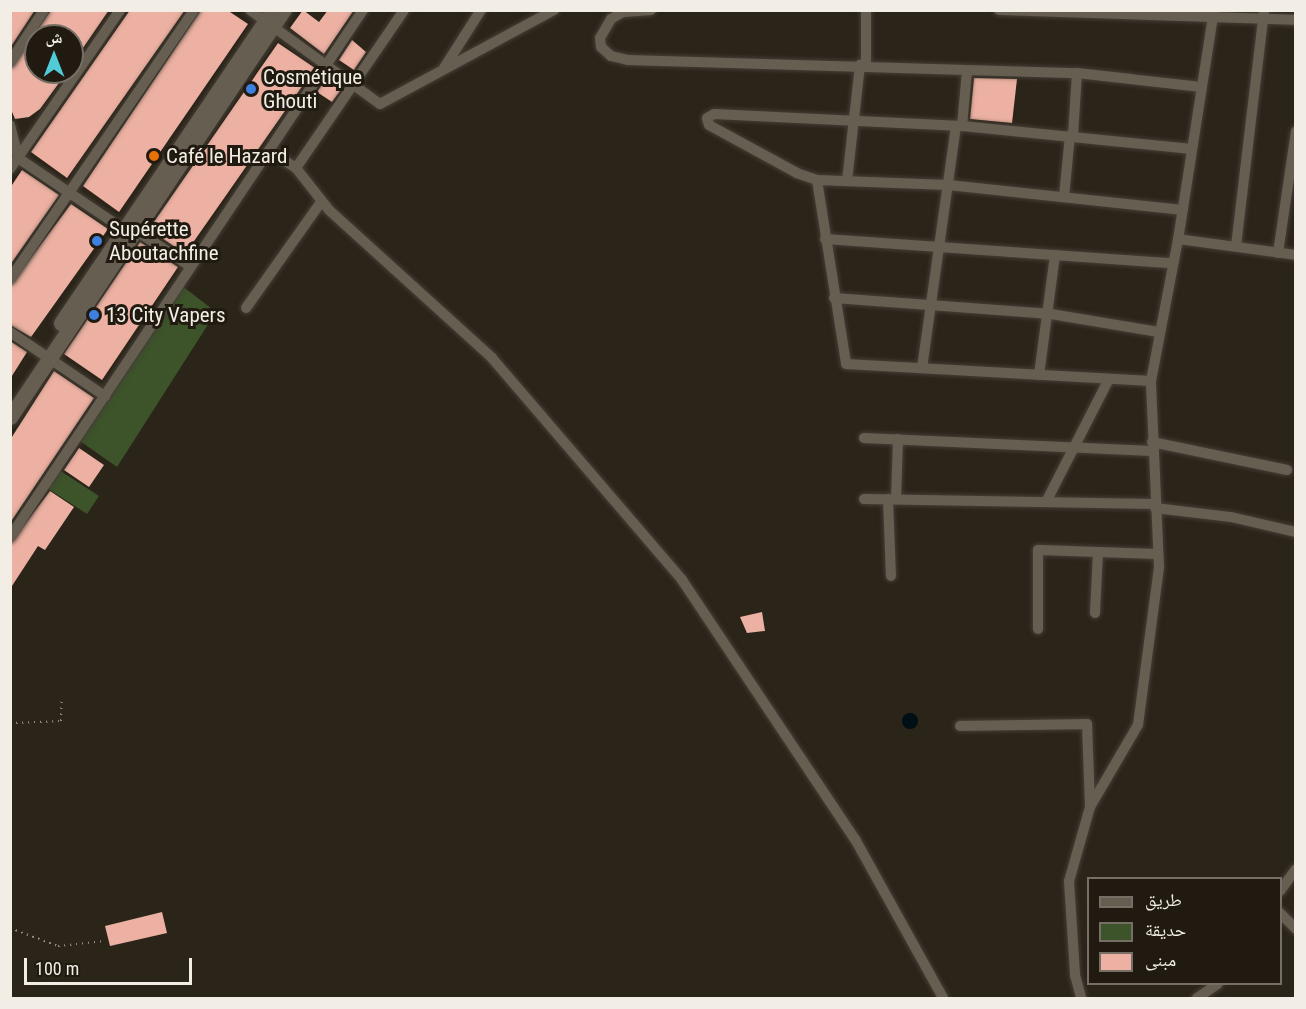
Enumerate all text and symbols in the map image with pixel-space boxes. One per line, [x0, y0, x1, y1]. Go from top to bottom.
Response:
north arrow [24, 24, 84, 84]
text: ش [46, 28, 62, 47]
place label: Cosmétique Ghouti [263, 64, 362, 114]
marker: Cosmétique Ghouti [244, 82, 258, 96]
place label: Café le Hazard [166, 143, 287, 169]
marker: Café le Hazard [147, 149, 161, 163]
place label: Supérette Aboutachfine [109, 216, 219, 266]
marker: Supérette Aboutachfine [90, 234, 104, 248]
place label: 13 City Vapers [106, 302, 226, 328]
marker: 13 City Vapers [87, 308, 101, 322]
legend [1087, 877, 1282, 985]
text: طريق [1145, 889, 1182, 910]
text: حديقة [1145, 919, 1186, 940]
scale bar [27, 946, 195, 984]
text: مبنى [1145, 949, 1176, 970]
text: 100 m [35, 958, 79, 979]

